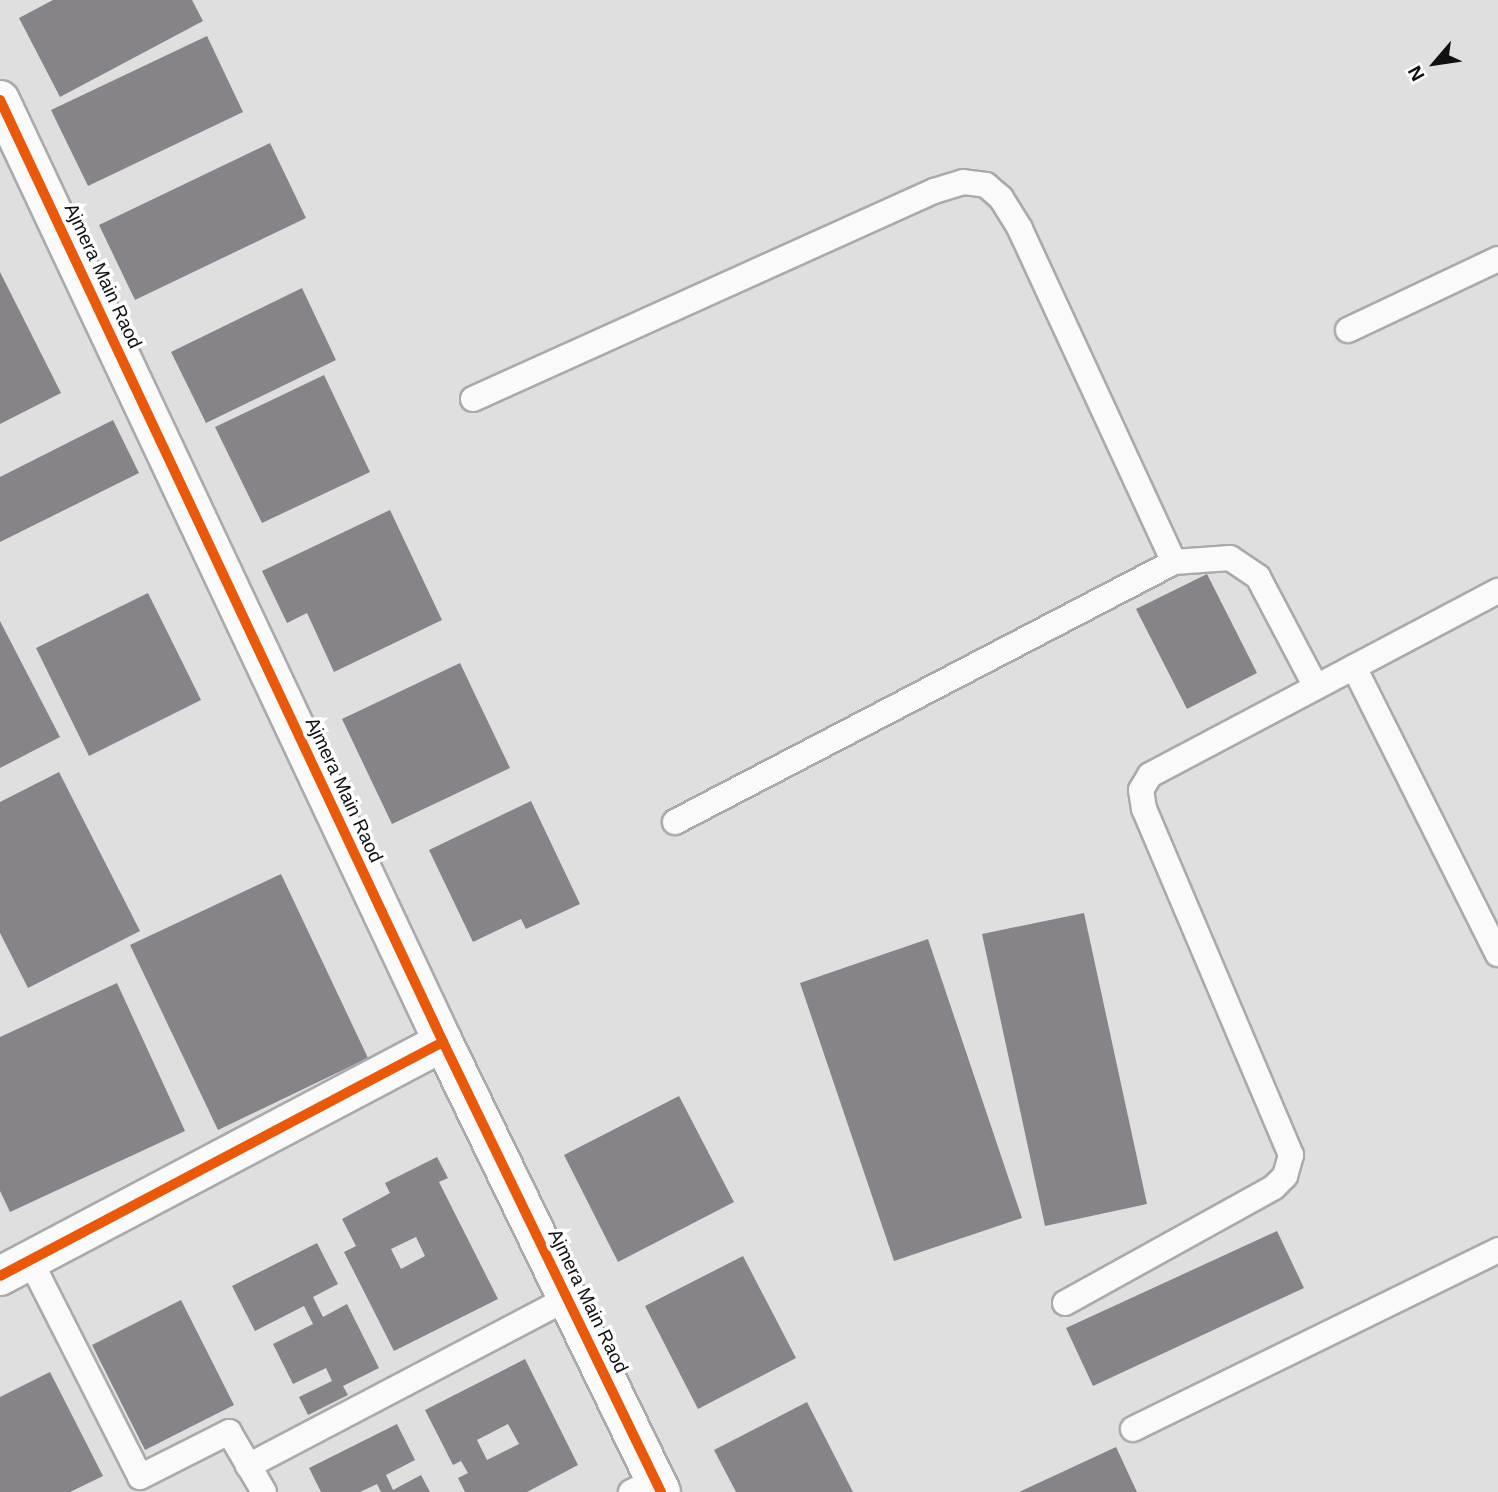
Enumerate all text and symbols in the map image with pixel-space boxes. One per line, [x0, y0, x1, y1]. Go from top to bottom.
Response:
north arrow [1400, 28, 1470, 98]
text: N [1404, 62, 1429, 85]
street label: Ajmera Main Raod [59, 200, 147, 352]
street label: Ajmera Main Raod [300, 714, 388, 866]
street label: Ajmera Main Raod [543, 1225, 633, 1377]

